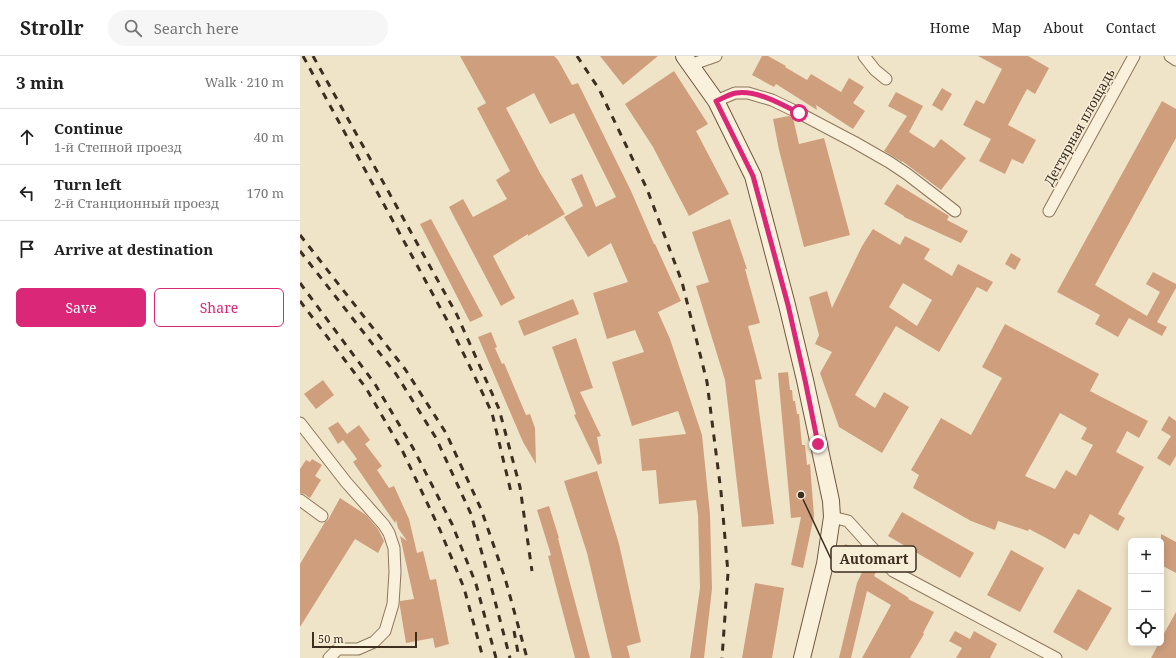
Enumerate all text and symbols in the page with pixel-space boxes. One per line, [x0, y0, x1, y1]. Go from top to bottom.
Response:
search box [108, 10, 388, 46]
text: Strollr [20, 15, 84, 41]
icon: search [122, 17, 144, 39]
text: Search here [154, 18, 239, 38]
text: Home [930, 18, 970, 37]
text: Map [992, 18, 1021, 37]
text: About [1043, 18, 1084, 37]
text: Contact [1106, 18, 1156, 37]
street label: Дегтярная площадь [1039, 65, 1119, 189]
text: 3 min [16, 71, 64, 94]
text: Walk · 210 m [205, 73, 284, 91]
route start [790, 104, 808, 122]
text: Continue [54, 118, 123, 138]
icon: ahead [16, 126, 38, 148]
text: 40 m [254, 128, 284, 146]
text: 1-й Степной проезд [54, 138, 182, 156]
text: Turn left [54, 174, 122, 194]
icon: left [16, 182, 38, 204]
text: 170 m [247, 184, 284, 202]
text: 2-й Станционный проезд [54, 194, 219, 212]
icon: arrive [16, 238, 38, 260]
text: Arrive at destination [54, 239, 213, 259]
button: Save [16, 288, 146, 327]
button: Share [154, 288, 284, 327]
route end [809, 435, 827, 453]
map controls [1128, 538, 1164, 646]
button: + [1128, 538, 1164, 574]
callout: Automart [831, 546, 916, 572]
text: Automart [839, 549, 909, 568]
button: − [1128, 574, 1164, 610]
button: locate [1128, 610, 1164, 646]
scale bar [312, 630, 417, 649]
text: 50 m [318, 631, 344, 646]

